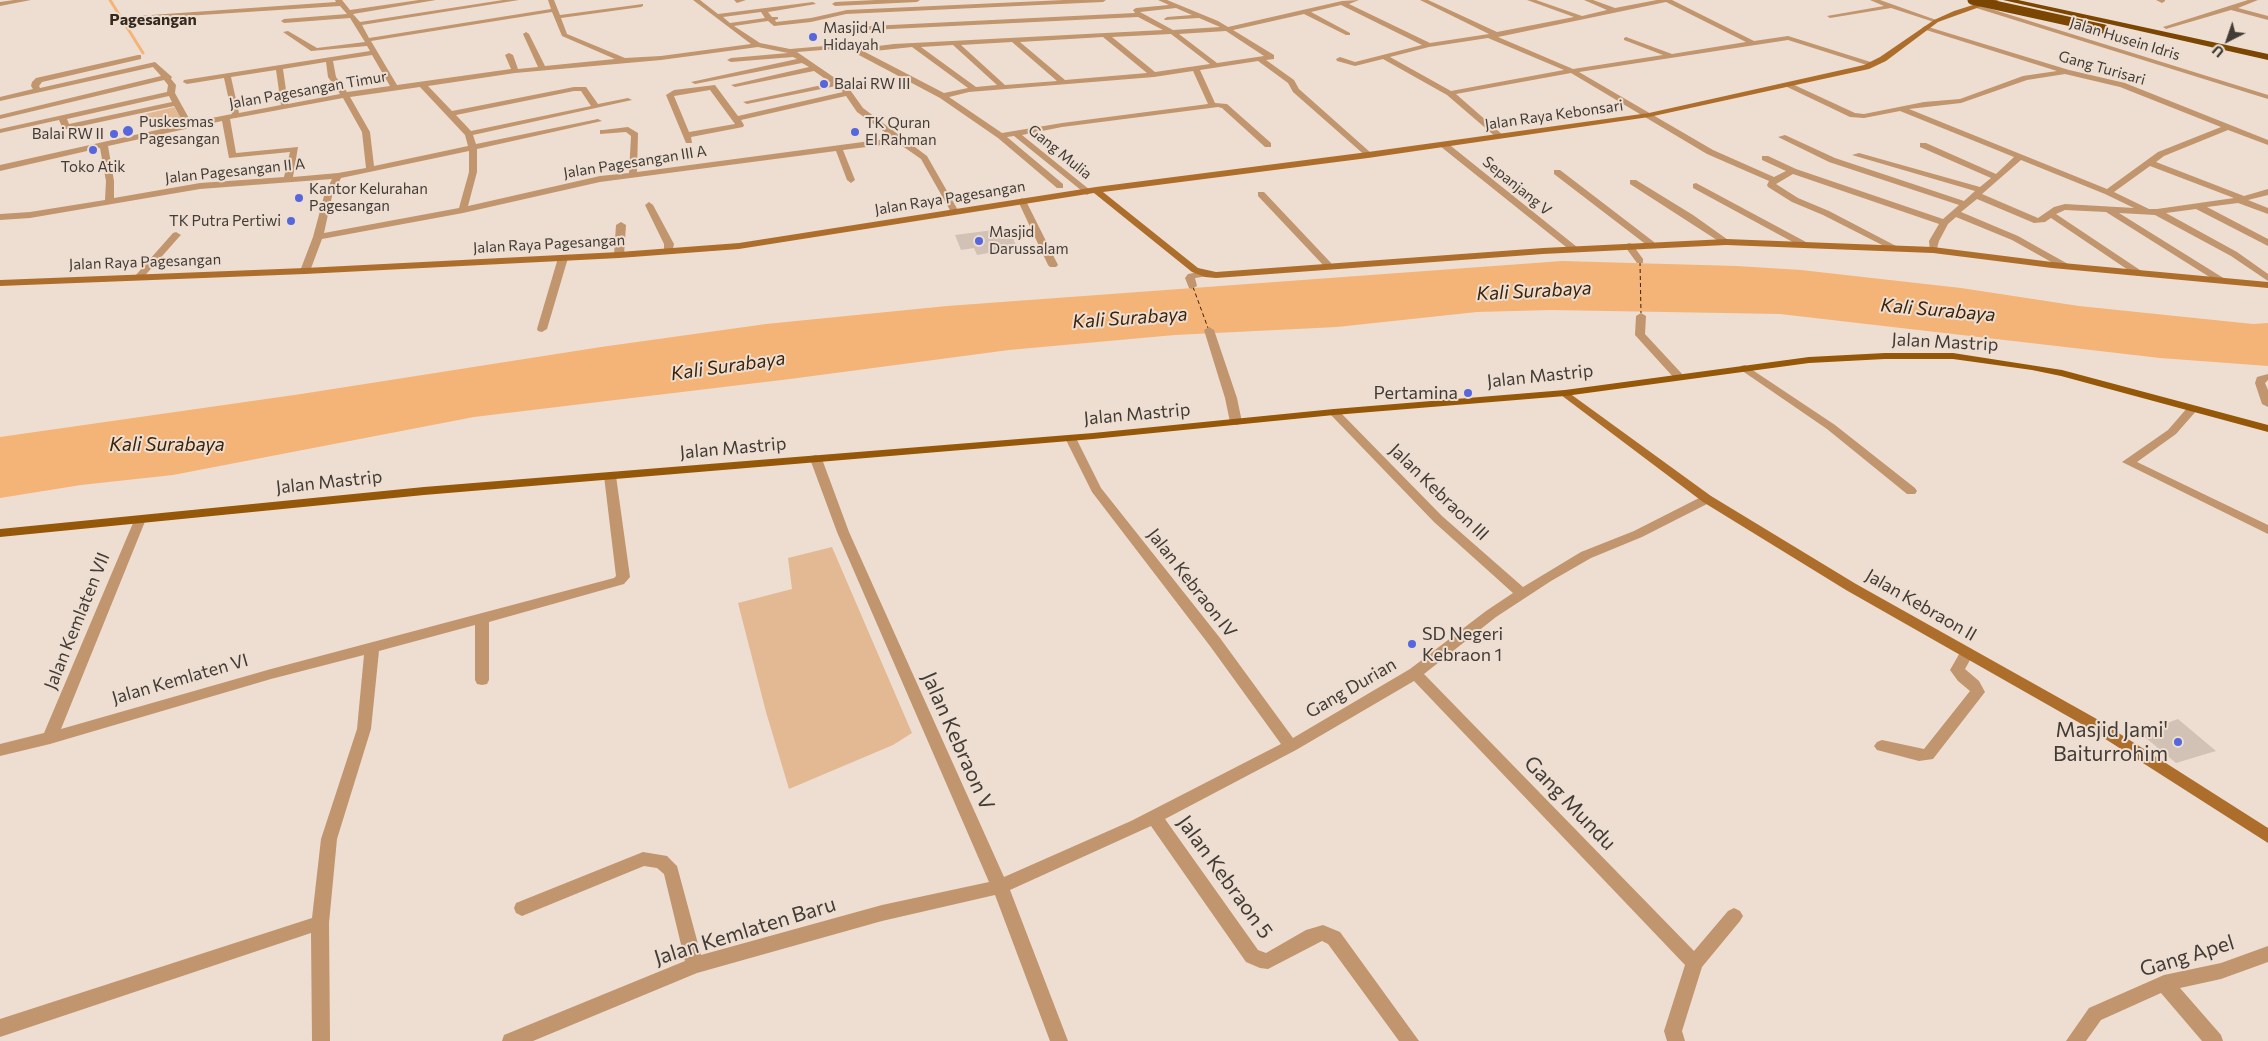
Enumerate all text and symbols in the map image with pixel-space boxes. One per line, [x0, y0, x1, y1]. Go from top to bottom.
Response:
district label: Pagesangan [109, 10, 197, 30]
street label: Jalan Husein Idris [2068, 14, 2182, 64]
north arrow [2203, 15, 2253, 65]
place label: Masjid Al Hidayah [823, 19, 885, 54]
marker: Masjid Al Hidayah [807, 31, 819, 43]
text: U [2208, 42, 2227, 61]
street label: Gang Turisari [2056, 47, 2148, 89]
street label: Jalan Pagesangan Timur [228, 67, 388, 113]
place label: Balai RW III [834, 75, 910, 93]
marker: Balai RW III [818, 78, 830, 90]
street label: Jalan Raya Kebonsari [1484, 96, 1624, 134]
place label: Puskesmas Pagesangan [139, 113, 220, 148]
place label: TK Quran El Rahman [865, 114, 937, 149]
street label: Gang Mulia [1025, 121, 1095, 183]
marker: Puskesmas Pagesangan [121, 124, 135, 138]
place label: Balai RW II [32, 125, 104, 143]
marker: TK Quran El Rahman [849, 126, 861, 138]
marker: Balai RW II [108, 128, 120, 140]
street label: Jalan Pagesangan III A [562, 142, 708, 182]
marker: Toko Atik [87, 144, 99, 156]
street label: Sepanjang V [1479, 153, 1555, 219]
street label: Jalan Pagesangan II A [164, 155, 306, 187]
place label: Toko Atik [61, 158, 125, 176]
street label: Jalan Raya Pagesangan [873, 177, 1027, 219]
place label: Kantor Kelurahan Pagesangan [309, 180, 428, 215]
marker: Kantor Kelurahan Pagesangan [293, 192, 305, 204]
place label: TK Putra Pertiwi [169, 212, 281, 230]
marker: TK Putra Pertiwi [285, 215, 297, 227]
place label: Masjid Darussalam [989, 223, 1068, 258]
street label: Jalan Raya Pagesangan [473, 231, 625, 257]
marker: Masjid Darussalam [973, 235, 985, 247]
street label: Jalan Raya Pagesangan [69, 250, 221, 274]
water label: Kali Surabaya [1476, 277, 1592, 305]
water label: Kali Surabaya [1879, 294, 1997, 326]
water label: Kali Surabaya [1072, 303, 1188, 333]
street label: Jalan Mastrip [1891, 328, 1999, 356]
water label: Kali Surabaya [669, 347, 787, 385]
street label: Jalan Mastrip [1486, 360, 1594, 392]
place label: Pertamina [1373, 382, 1458, 404]
marker: Pertamina [1462, 387, 1474, 399]
street label: Jalan Mastrip [1083, 399, 1191, 429]
street label: Jalan Mastrip [679, 433, 787, 463]
water label: Kali Surabaya [109, 434, 225, 456]
street label: Jalan Kebraon III [1385, 439, 1493, 545]
street label: Jalan Mastrip [275, 466, 383, 498]
street label: Jalan Kebraon IV [1143, 524, 1241, 642]
street label: Jalan Kemlaten VII [40, 549, 114, 693]
street label: Jalan Kebraon II [1861, 564, 1981, 646]
place label: SD Negeri Kebraon 1 [1422, 623, 1503, 666]
marker: SD Negeri Kebraon 1 [1406, 638, 1418, 650]
street label: Jalan Kemlaten VI [109, 649, 251, 709]
street label: Gang Durian [1302, 653, 1400, 723]
street label: Jalan Kebraon V [916, 668, 1000, 814]
place label: Masjid Jami' Baiturrohim [2053, 717, 2168, 767]
marker: Masjid Jami' Baiturrohim [2172, 736, 2184, 748]
street label: Gang Mundu [1519, 751, 1621, 855]
street label: Jalan Kebraon 5 [1172, 810, 1278, 944]
street label: Jalan Kemlaten Baru [651, 891, 839, 971]
street label: Gang Apel [2137, 930, 2237, 982]

